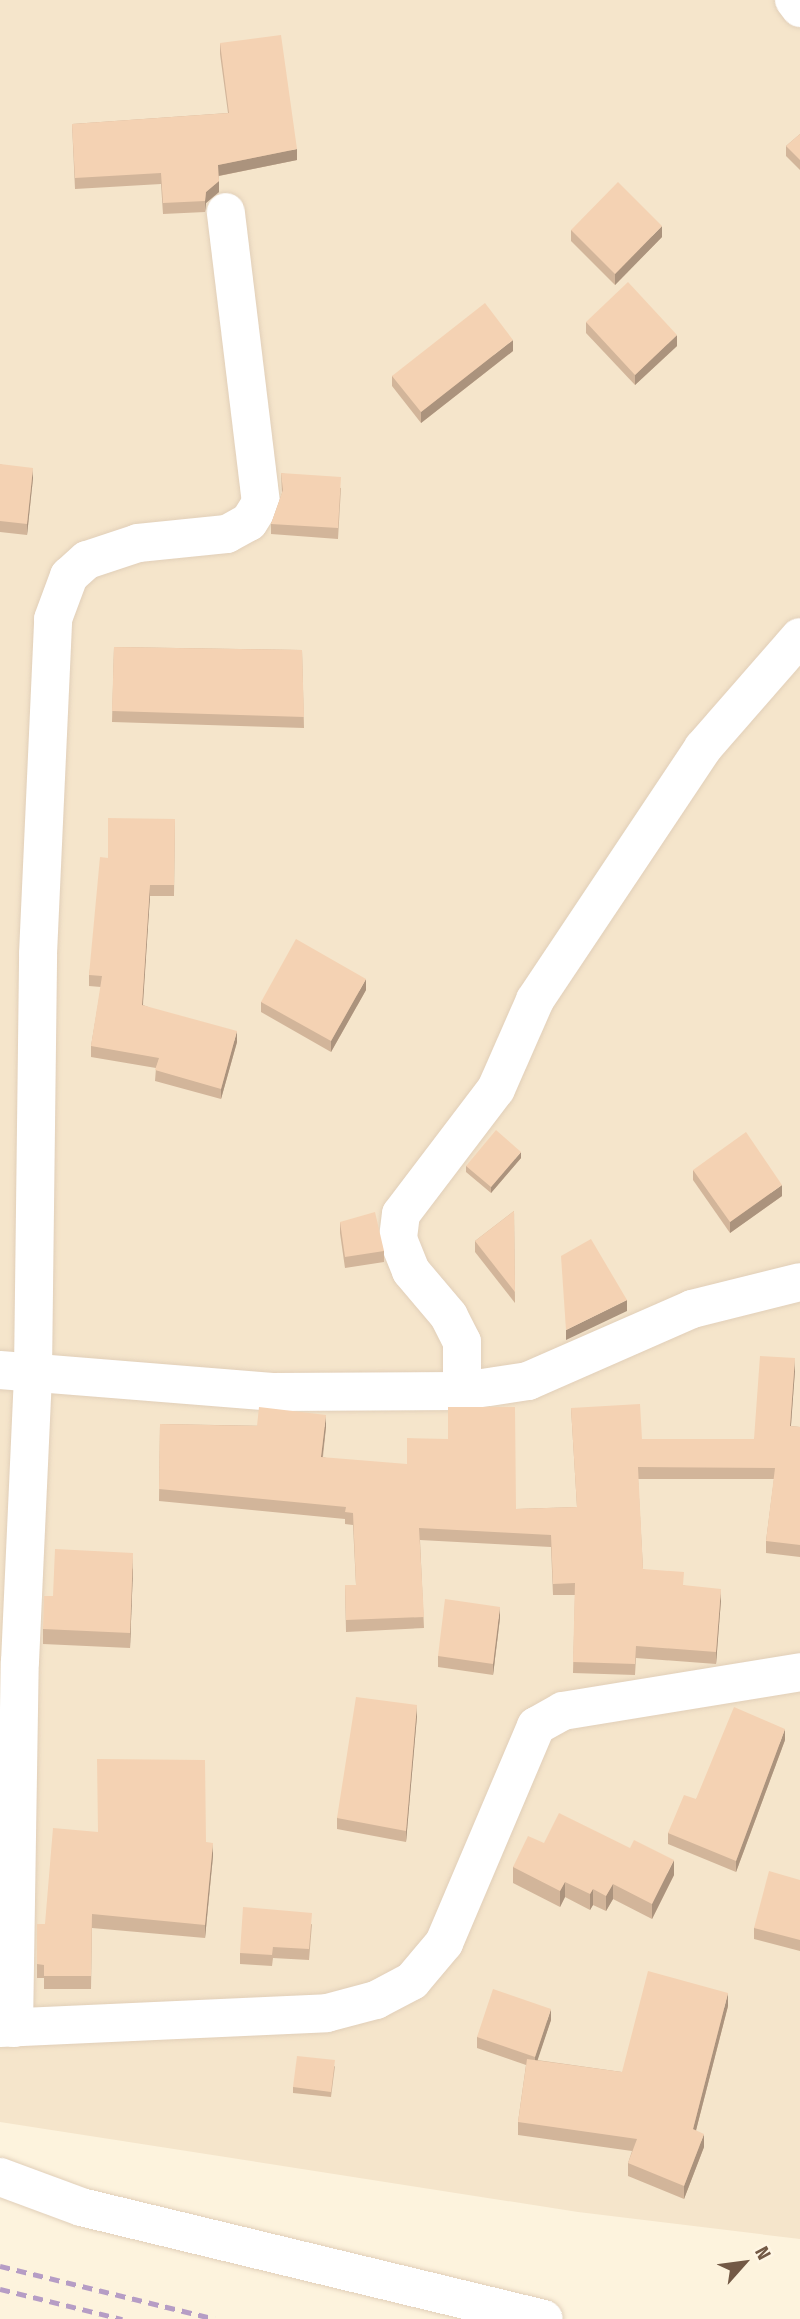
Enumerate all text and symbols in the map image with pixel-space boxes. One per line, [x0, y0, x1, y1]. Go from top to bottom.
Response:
north arrow [709, 2228, 779, 2298]
text: N [750, 2242, 776, 2263]

